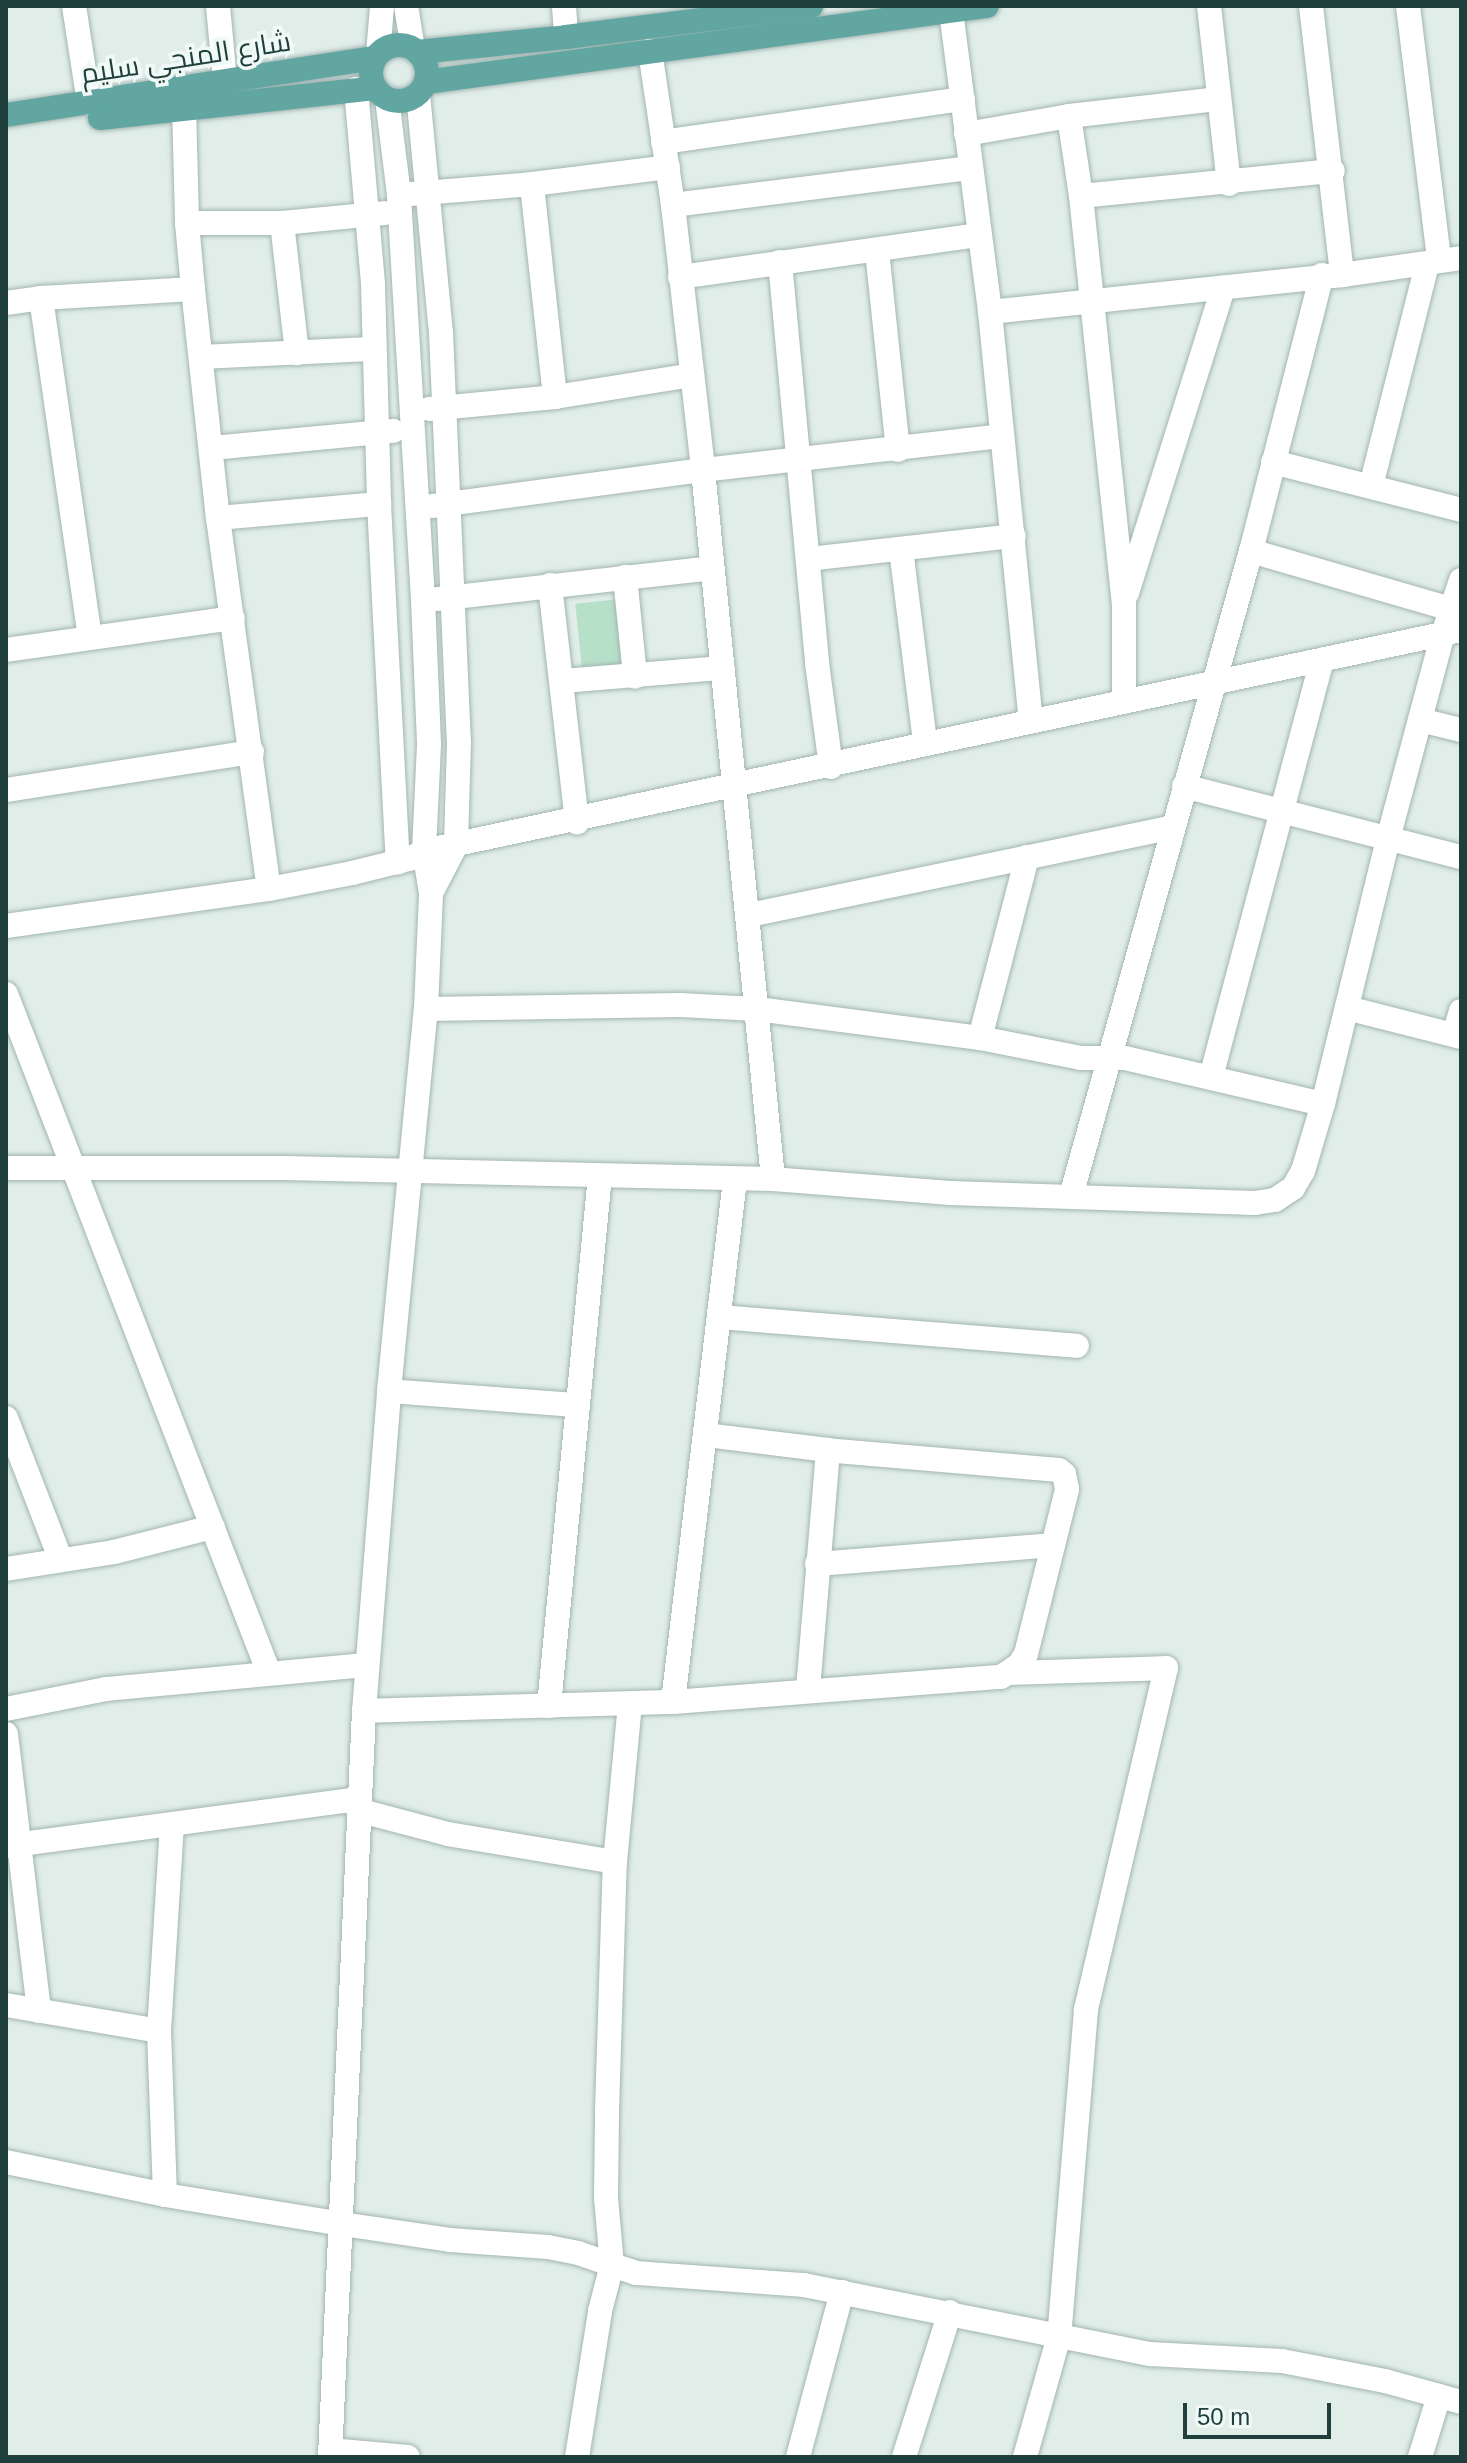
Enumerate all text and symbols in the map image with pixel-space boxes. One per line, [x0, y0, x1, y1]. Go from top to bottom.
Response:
street label: شارع المنجي سليم [79, 25, 293, 91]
scale bar [1187, 2387, 1335, 2437]
text: 50 m [1197, 2403, 1250, 2430]

